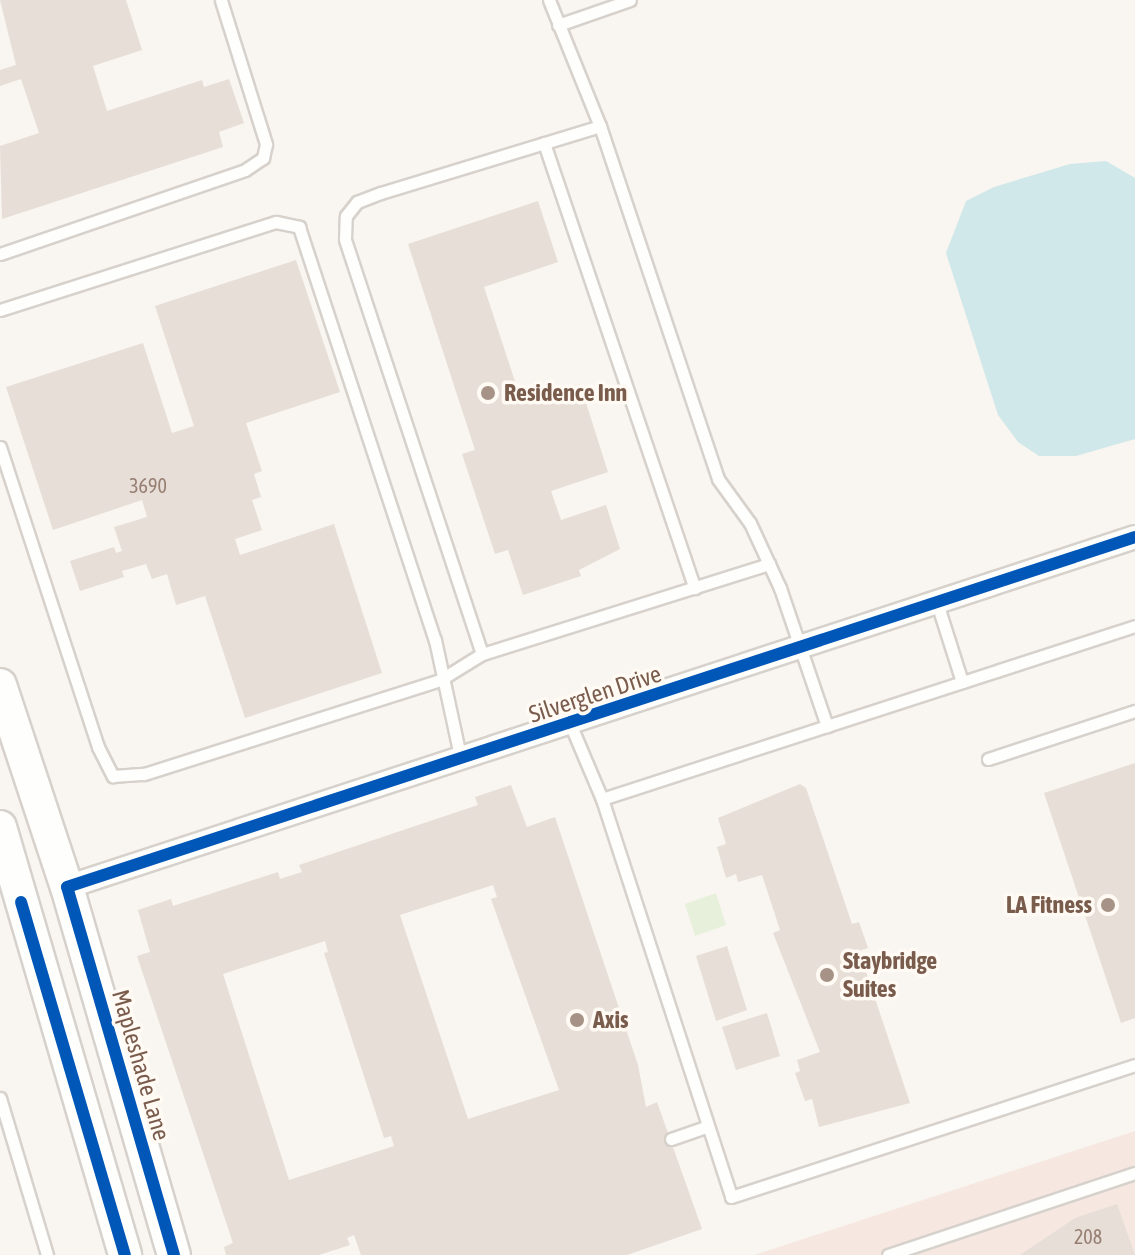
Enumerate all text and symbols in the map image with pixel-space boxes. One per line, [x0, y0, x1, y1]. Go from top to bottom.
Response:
place label: Residence Inn [504, 379, 627, 407]
marker: Residence Inn [479, 384, 497, 402]
house number: 3690 [129, 473, 167, 497]
street label: Silverglen Drive [525, 659, 665, 729]
place label: LA Fitness [1006, 891, 1092, 919]
marker: LA Fitness [1099, 896, 1117, 914]
place label: Staybridge Suites [843, 947, 937, 1003]
marker: Staybridge Suites [818, 966, 836, 984]
street label: Mapleshade Lane [106, 986, 176, 1144]
place label: Axis [593, 1006, 628, 1034]
marker: Axis [568, 1011, 586, 1029]
house number: 208 [1074, 1224, 1102, 1248]

